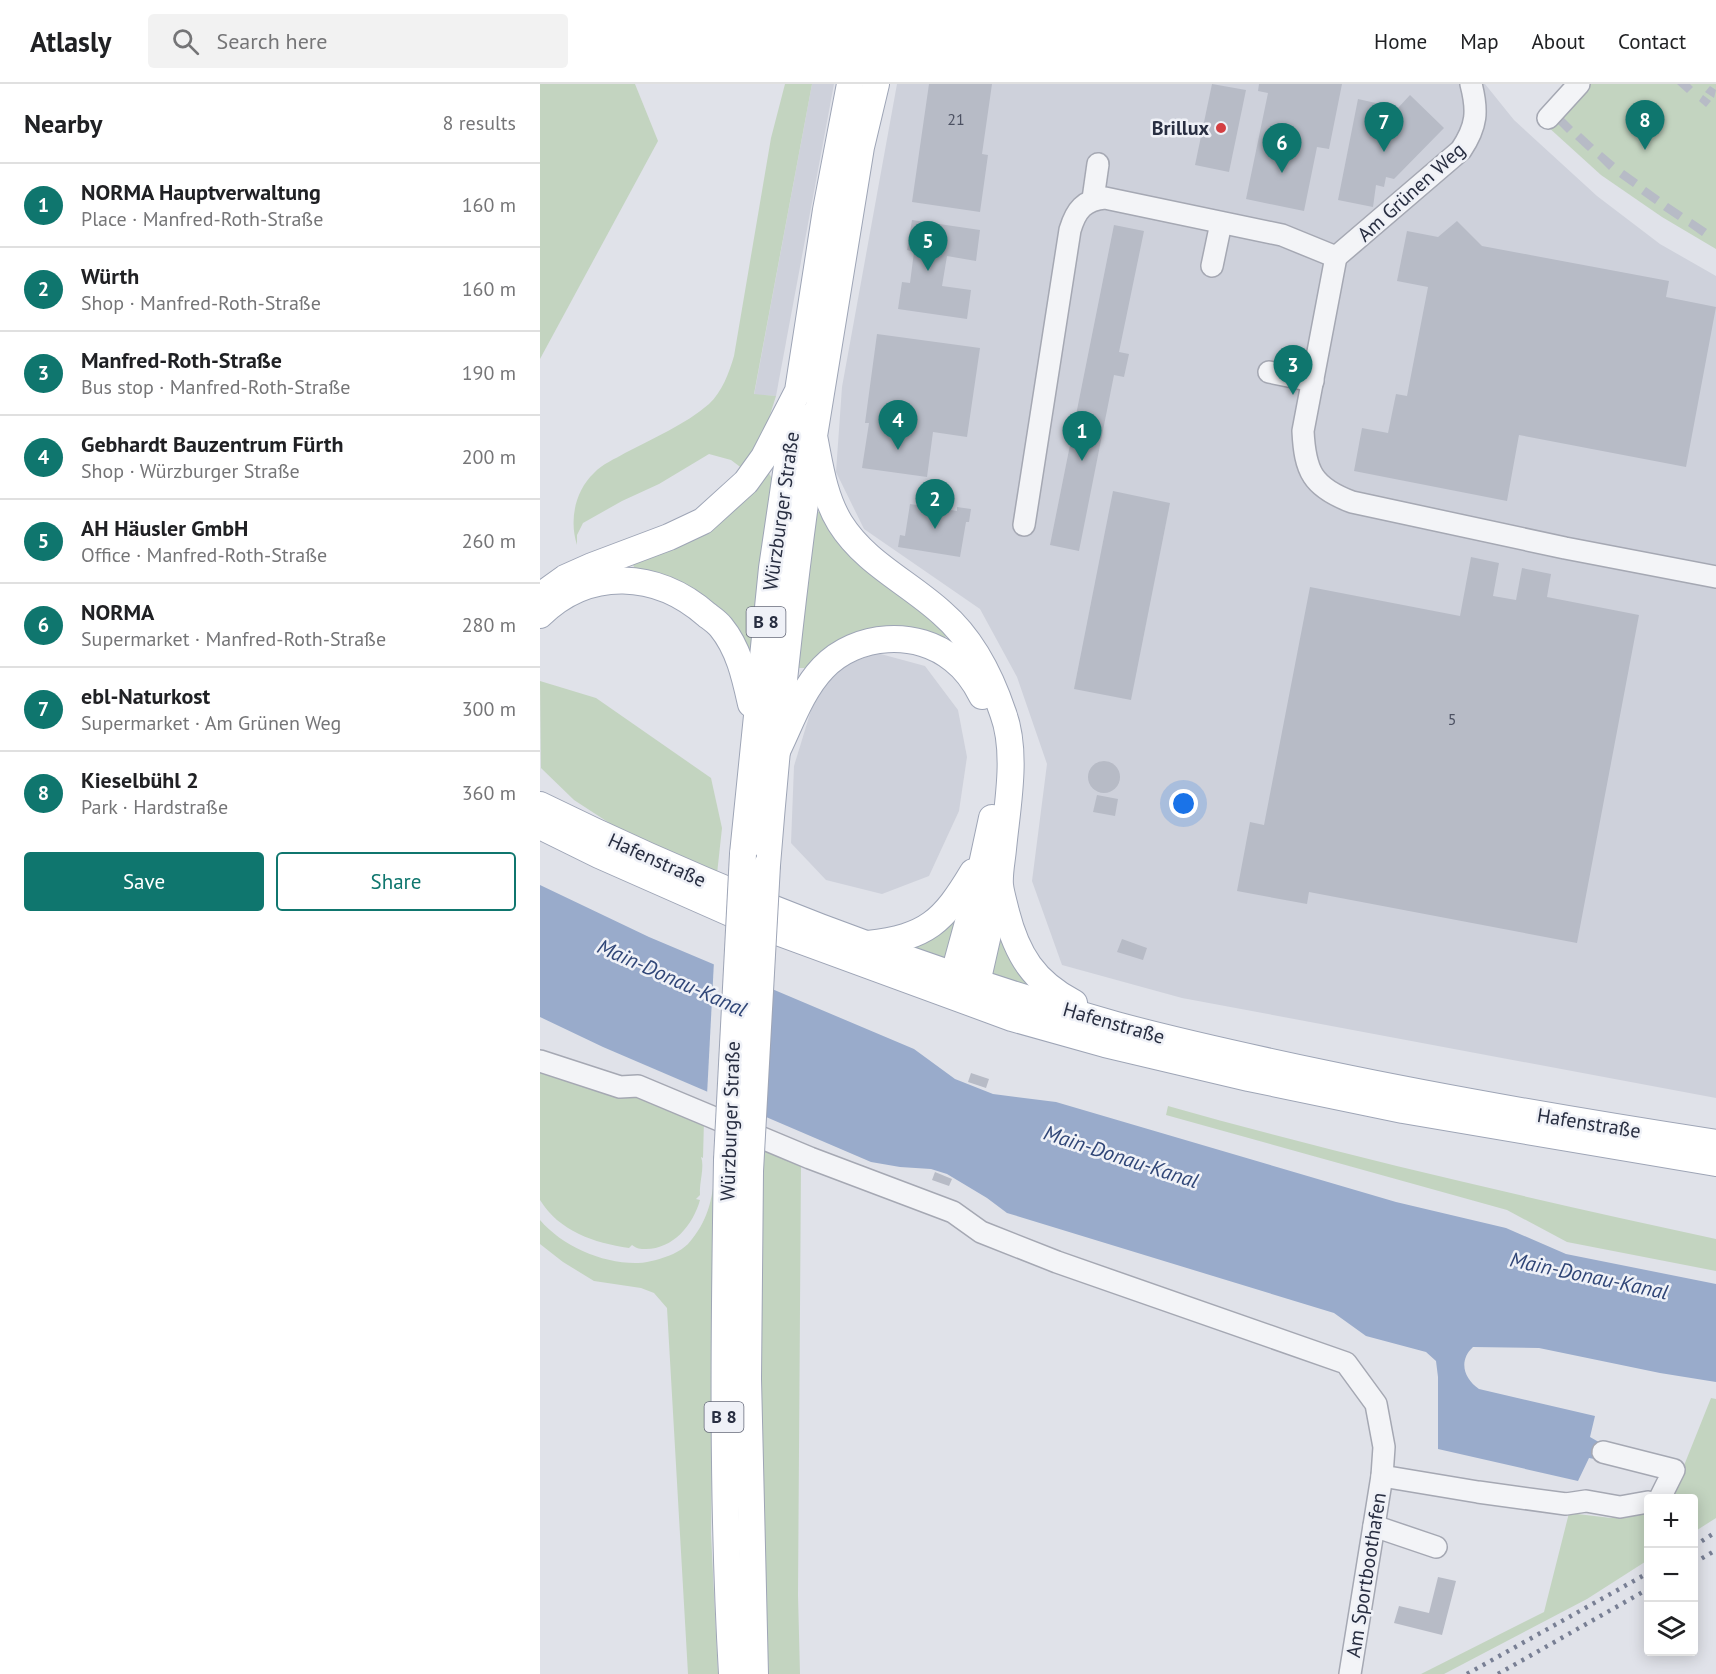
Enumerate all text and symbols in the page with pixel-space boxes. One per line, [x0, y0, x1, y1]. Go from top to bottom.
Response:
search box [148, 14, 568, 68]
text: Atlasly [30, 23, 112, 60]
icon: search [169, 25, 202, 58]
text: Search here [217, 27, 327, 55]
text: Home [1374, 28, 1427, 55]
text: Map [1460, 28, 1499, 55]
text: About [1532, 28, 1585, 55]
text: Contact [1618, 28, 1686, 55]
pin: 8 [1626, 100, 1664, 150]
pin: 7 [1364, 103, 1404, 152]
text: Nearby [24, 107, 102, 140]
house number: 21 [947, 109, 965, 129]
text: 8 results [443, 110, 516, 136]
place label: Brillux [1152, 115, 1209, 141]
marker: Brillux [1214, 121, 1228, 135]
pin: 6 [1262, 124, 1302, 173]
street label: Am Grünen Weg [1352, 137, 1470, 247]
text: NORMA Hauptverwaltung [81, 178, 321, 206]
text: 1 [38, 192, 49, 218]
text: 160 m [462, 192, 516, 218]
text: Place · Manfred-Roth-Straße [81, 206, 323, 232]
pin: 5 [908, 222, 948, 271]
text: Würth [81, 262, 139, 290]
text: 2 [38, 276, 49, 302]
text: 160 m [462, 276, 516, 302]
text: Shop · Manfred-Roth-Straße [81, 290, 321, 316]
text: Manfred-Roth-Straße [81, 346, 282, 374]
pin: 3 [1274, 346, 1312, 395]
text: 3 [38, 360, 49, 386]
text: 190 m [462, 360, 516, 386]
text: Bus stop · Manfred-Roth-Straße [81, 374, 350, 400]
pin: 4 [878, 400, 918, 450]
pin: 1 [1062, 412, 1102, 461]
text: Gebhardt Bauzentrum Fürth [81, 430, 343, 458]
street label: Würzburger Straße [757, 430, 805, 592]
text: 4 [38, 444, 49, 470]
text: 200 m [462, 444, 516, 470]
text: Shop · Würzburger Straße [81, 458, 300, 484]
pin: 2 [916, 480, 954, 529]
text: AH Häusler GmbH [81, 514, 248, 542]
text: 5 [38, 528, 49, 554]
text: 260 m [462, 528, 516, 554]
text: Office · Manfred-Roth-Straße [81, 542, 327, 568]
text: NORMA [81, 598, 154, 626]
road number: B 8 [746, 607, 786, 637]
text: 6 [38, 612, 49, 638]
text: 280 m [462, 612, 516, 638]
text: Supermarket · Manfred-Roth-Straße [81, 626, 386, 652]
text: ebl-Naturkost [81, 682, 210, 710]
text: 7 [38, 696, 49, 722]
text: 300 m [462, 696, 516, 722]
house number: 5 [1448, 709, 1456, 729]
text: Supermarket · Am Grünen Weg [81, 710, 341, 736]
text: Kieselbühl 2 [81, 766, 199, 794]
text: 8 [38, 780, 49, 806]
text: 360 m [462, 780, 516, 806]
your location [1169, 789, 1198, 818]
text: Park · Hardstraße [81, 794, 228, 820]
street label: Hafenstraße [604, 827, 710, 893]
button: Save [24, 852, 264, 911]
button: Share [276, 852, 516, 911]
water label: Main-Donau-Kanal [593, 932, 751, 1023]
street label: Hafenstraße [1060, 996, 1168, 1050]
street label: Würzburger Straße [714, 1041, 746, 1201]
street label: Hafenstraße [1535, 1102, 1643, 1144]
water label: Main-Donau-Kanal [1040, 1119, 1202, 1194]
water label: Main-Donau-Kanal [1508, 1246, 1671, 1306]
road number: B 8 [704, 1402, 744, 1432]
street label: Am Sportboothafen [1340, 1491, 1392, 1659]
map controls [1644, 1494, 1698, 1656]
button: + [1644, 1494, 1698, 1548]
button: − [1644, 1548, 1698, 1602]
button: layers [1644, 1602, 1698, 1656]

